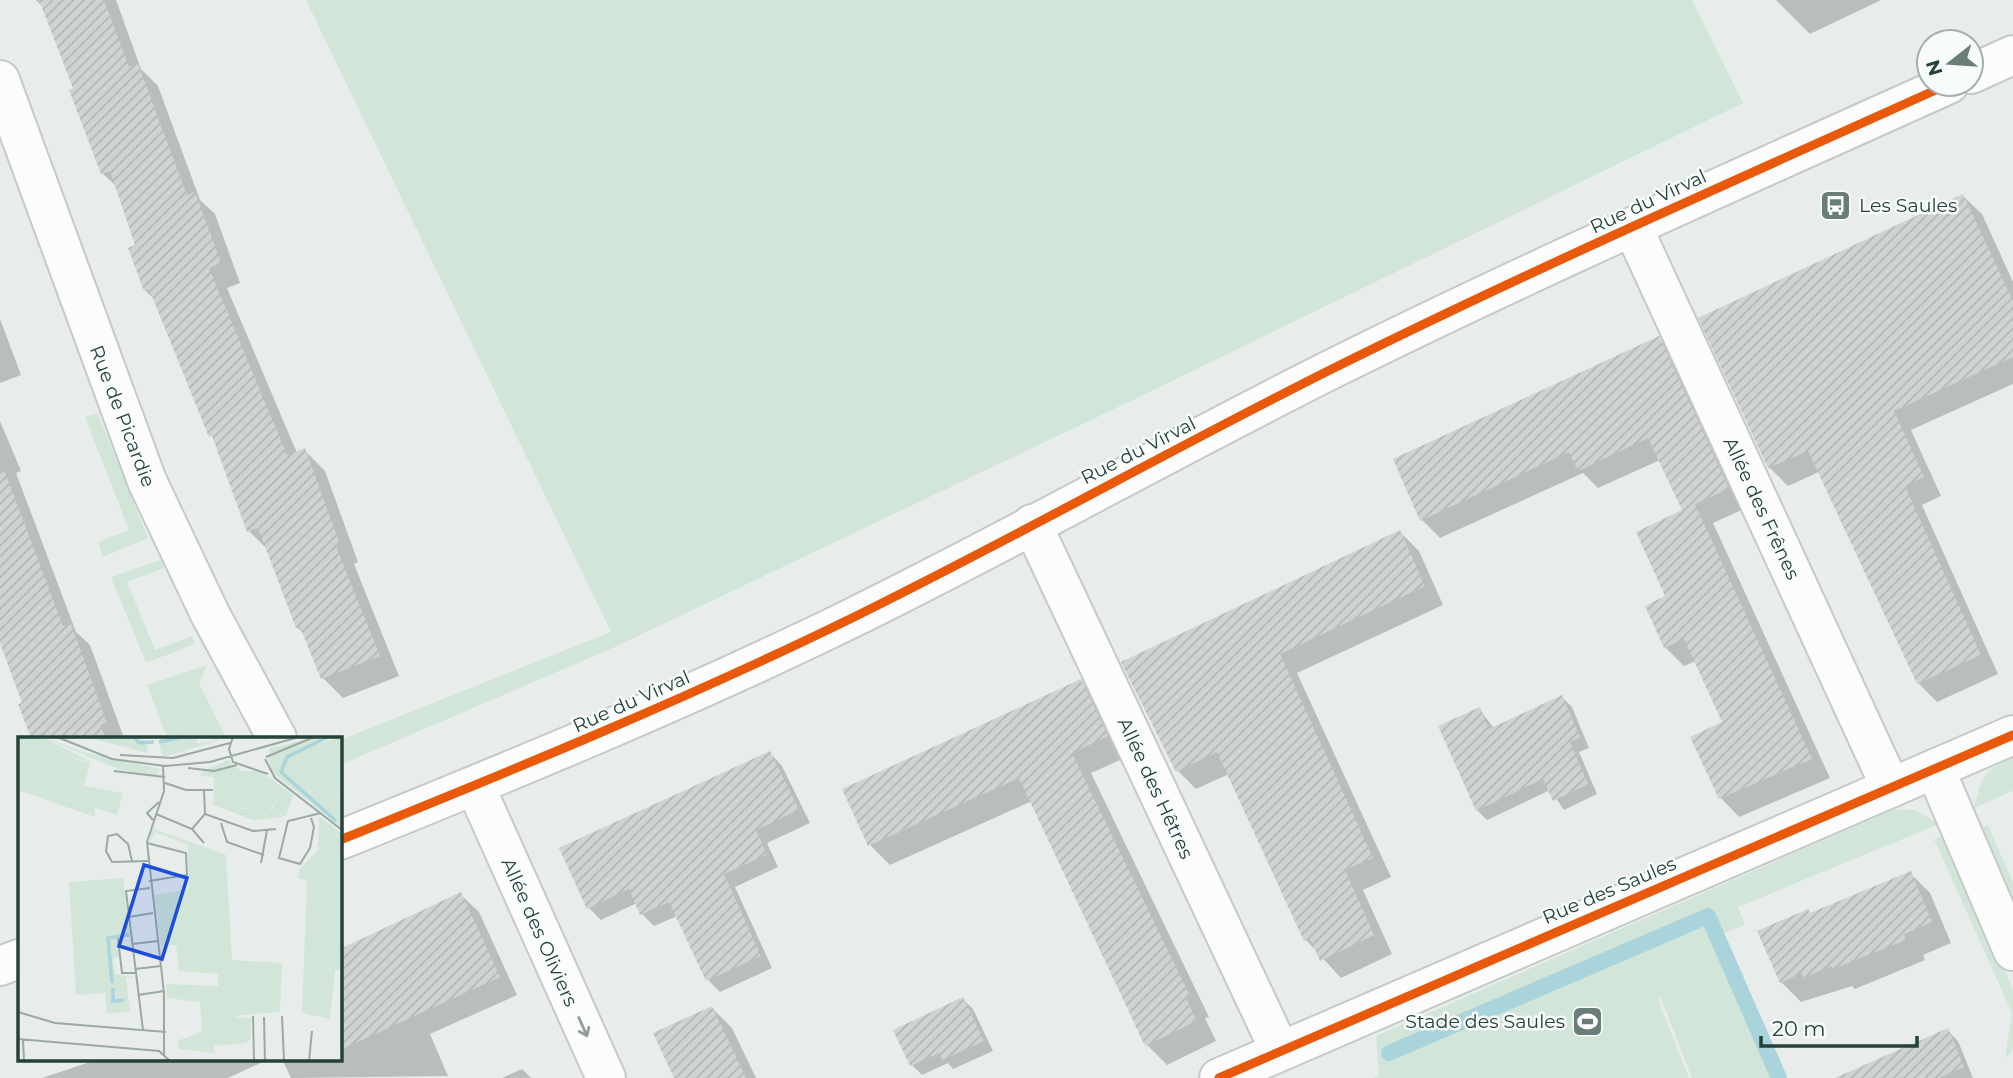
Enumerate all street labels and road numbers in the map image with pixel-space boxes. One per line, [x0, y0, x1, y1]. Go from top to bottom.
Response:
street label: Rue du Virval [1586, 164, 1710, 238]
street label: Rue de Picardie [85, 342, 160, 490]
street label: Rue du Virval [1077, 412, 1199, 489]
street label: Allée des Frênes [1718, 433, 1805, 583]
street label: Rue du Virval [569, 665, 693, 738]
street label: Allée des Hêtres [1113, 714, 1198, 862]
street label: Rue des Saules [1539, 852, 1680, 929]
street label: Allée des Oliviers [496, 854, 583, 1010]

